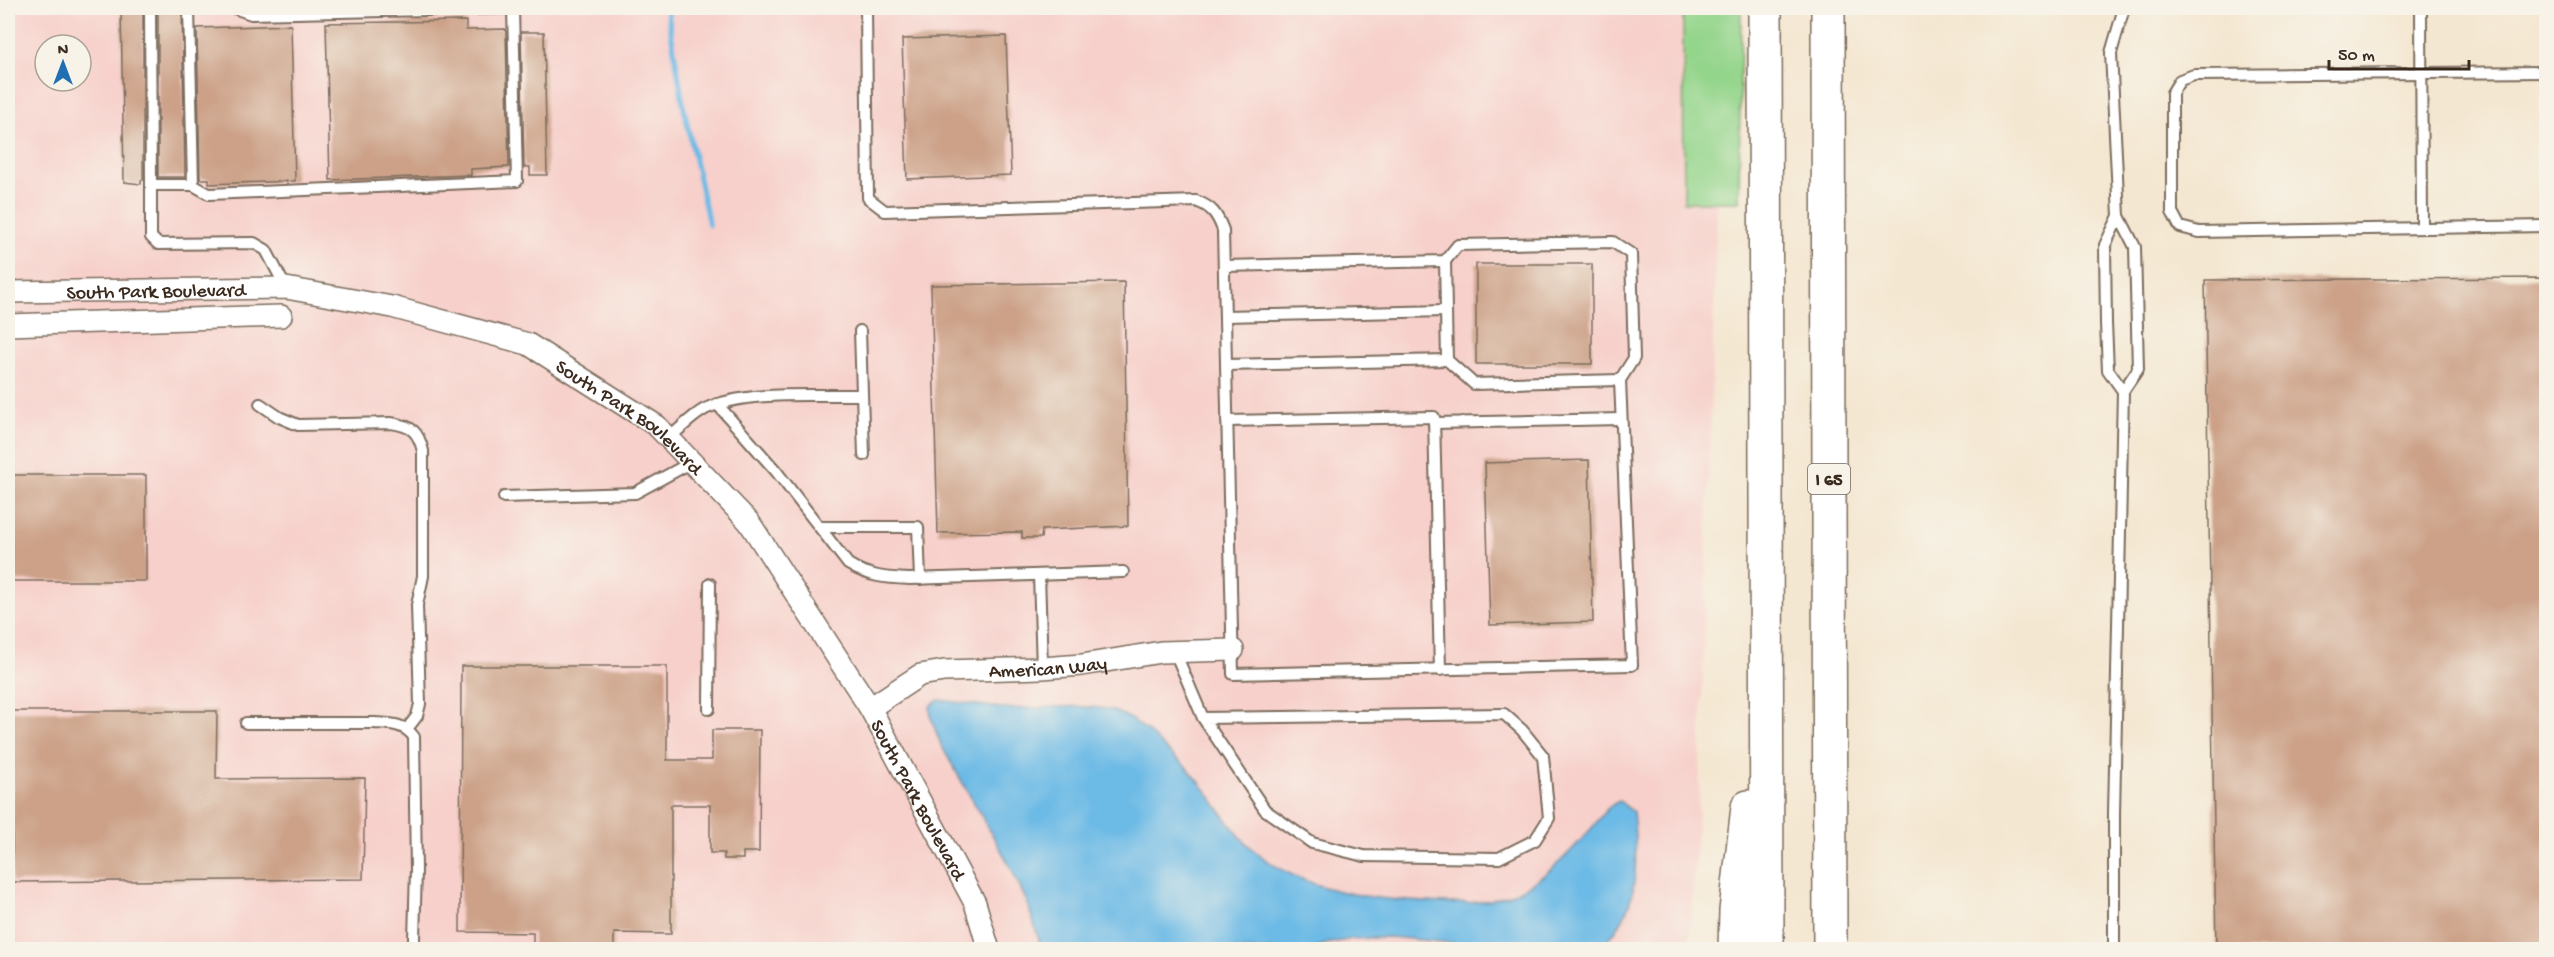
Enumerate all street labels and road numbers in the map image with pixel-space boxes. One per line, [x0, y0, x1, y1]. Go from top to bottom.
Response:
street label: South Park Boulevard [66, 281, 248, 306]
street label: South Park Boulevard [550, 356, 707, 483]
road number: I 65 [1808, 464, 1850, 494]
street label: American Way [989, 653, 1109, 685]
street label: South Park Boulevard [863, 717, 970, 887]

